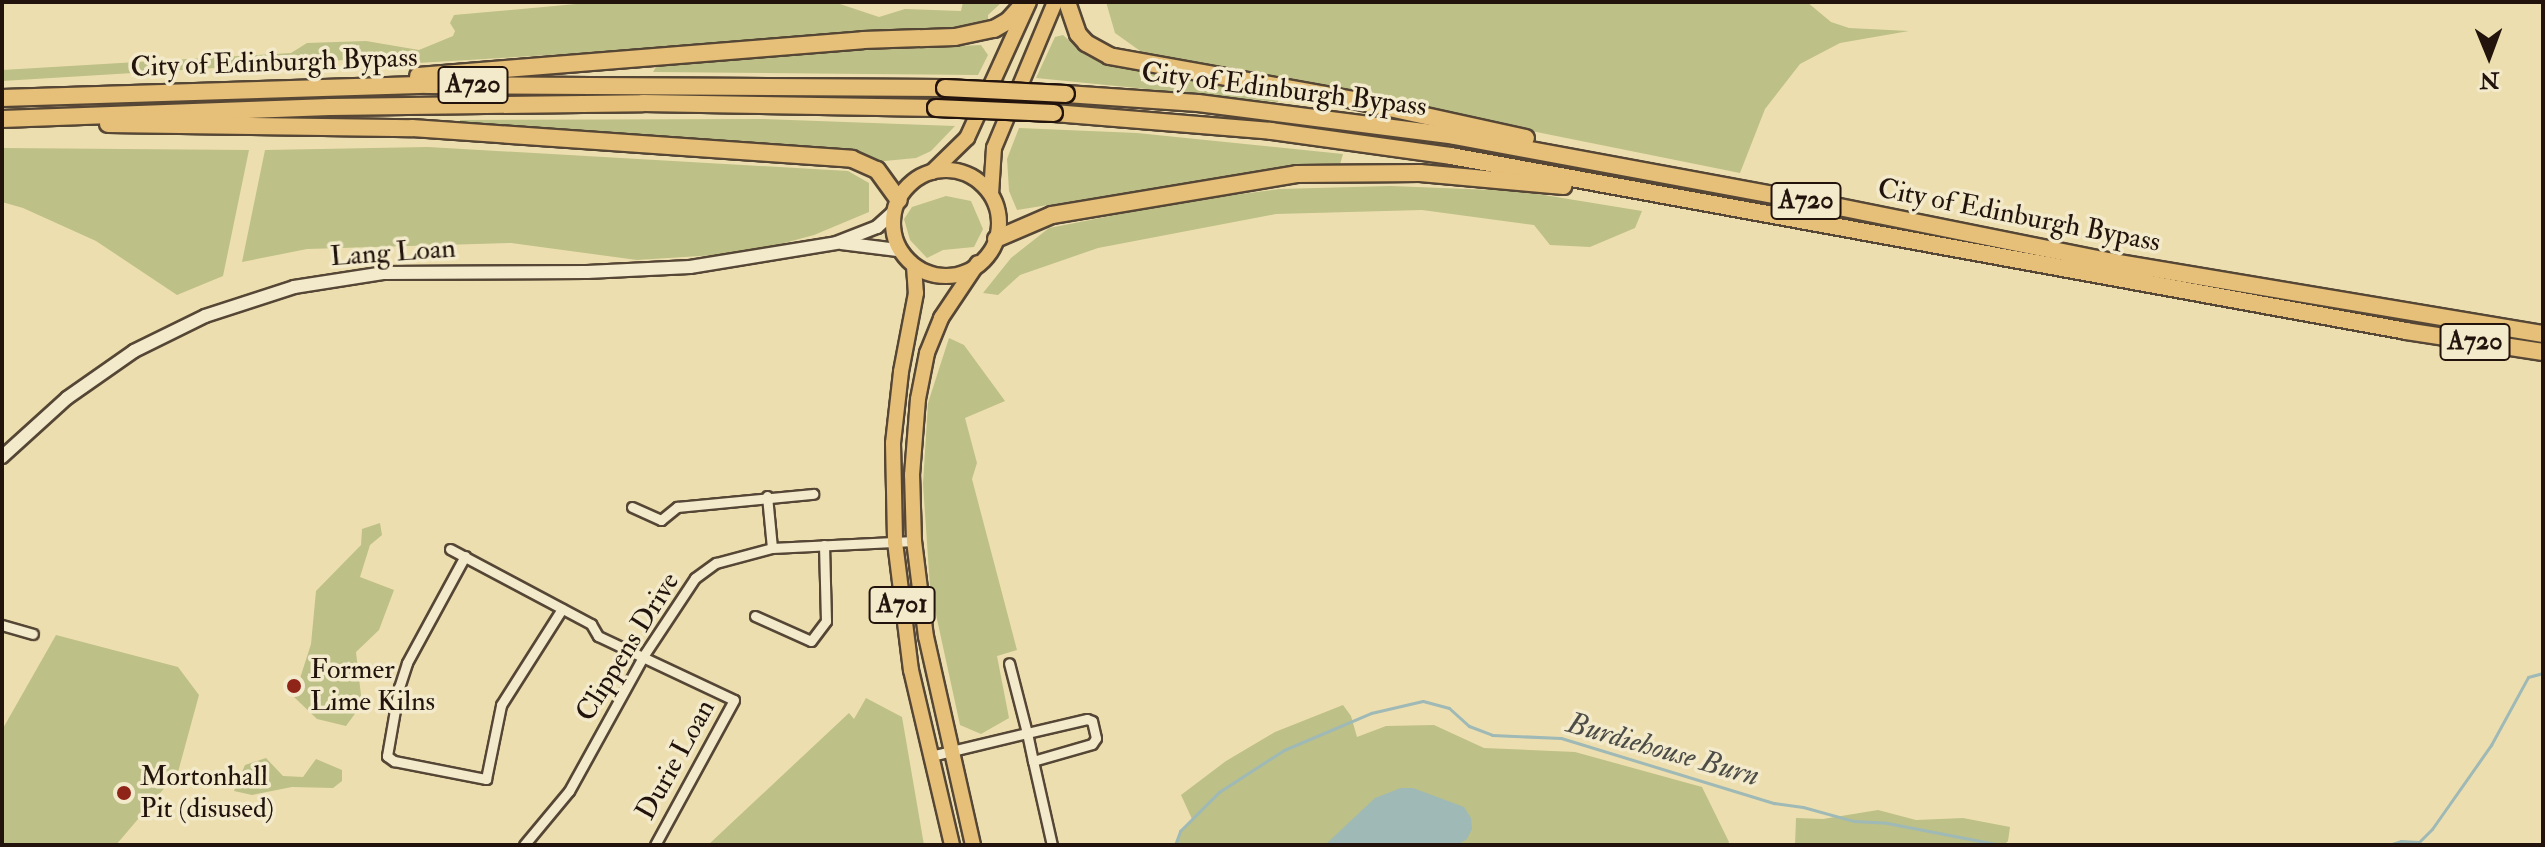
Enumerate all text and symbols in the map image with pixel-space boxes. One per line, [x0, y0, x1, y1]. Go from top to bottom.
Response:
north arrow [2449, 16, 2529, 96]
street label: City of Edinburgh Bypass [130, 41, 418, 85]
street label: City of Edinburgh Bypass [1139, 56, 1429, 124]
road number: A720 [437, 63, 509, 107]
text: N [2479, 66, 2500, 94]
street label: City of Edinburgh Bypass [1875, 172, 2163, 260]
road number: A720 [1770, 179, 1842, 223]
street label: Lang Loan [329, 232, 457, 274]
road number: A720 [2439, 320, 2511, 364]
street label: Clippens Drive [569, 566, 687, 728]
road number: A701 [868, 583, 936, 627]
place label: Former Lime Kilns [310, 653, 435, 719]
marker: Former Lime Kilns [285, 677, 303, 695]
street label: Durie Loan [629, 694, 723, 826]
water label: Burdiehouse Burn [1563, 705, 1763, 795]
place label: Mortonhall Pit (disused) [140, 760, 274, 826]
marker: Mortonhall Pit (disused) [115, 784, 133, 802]

